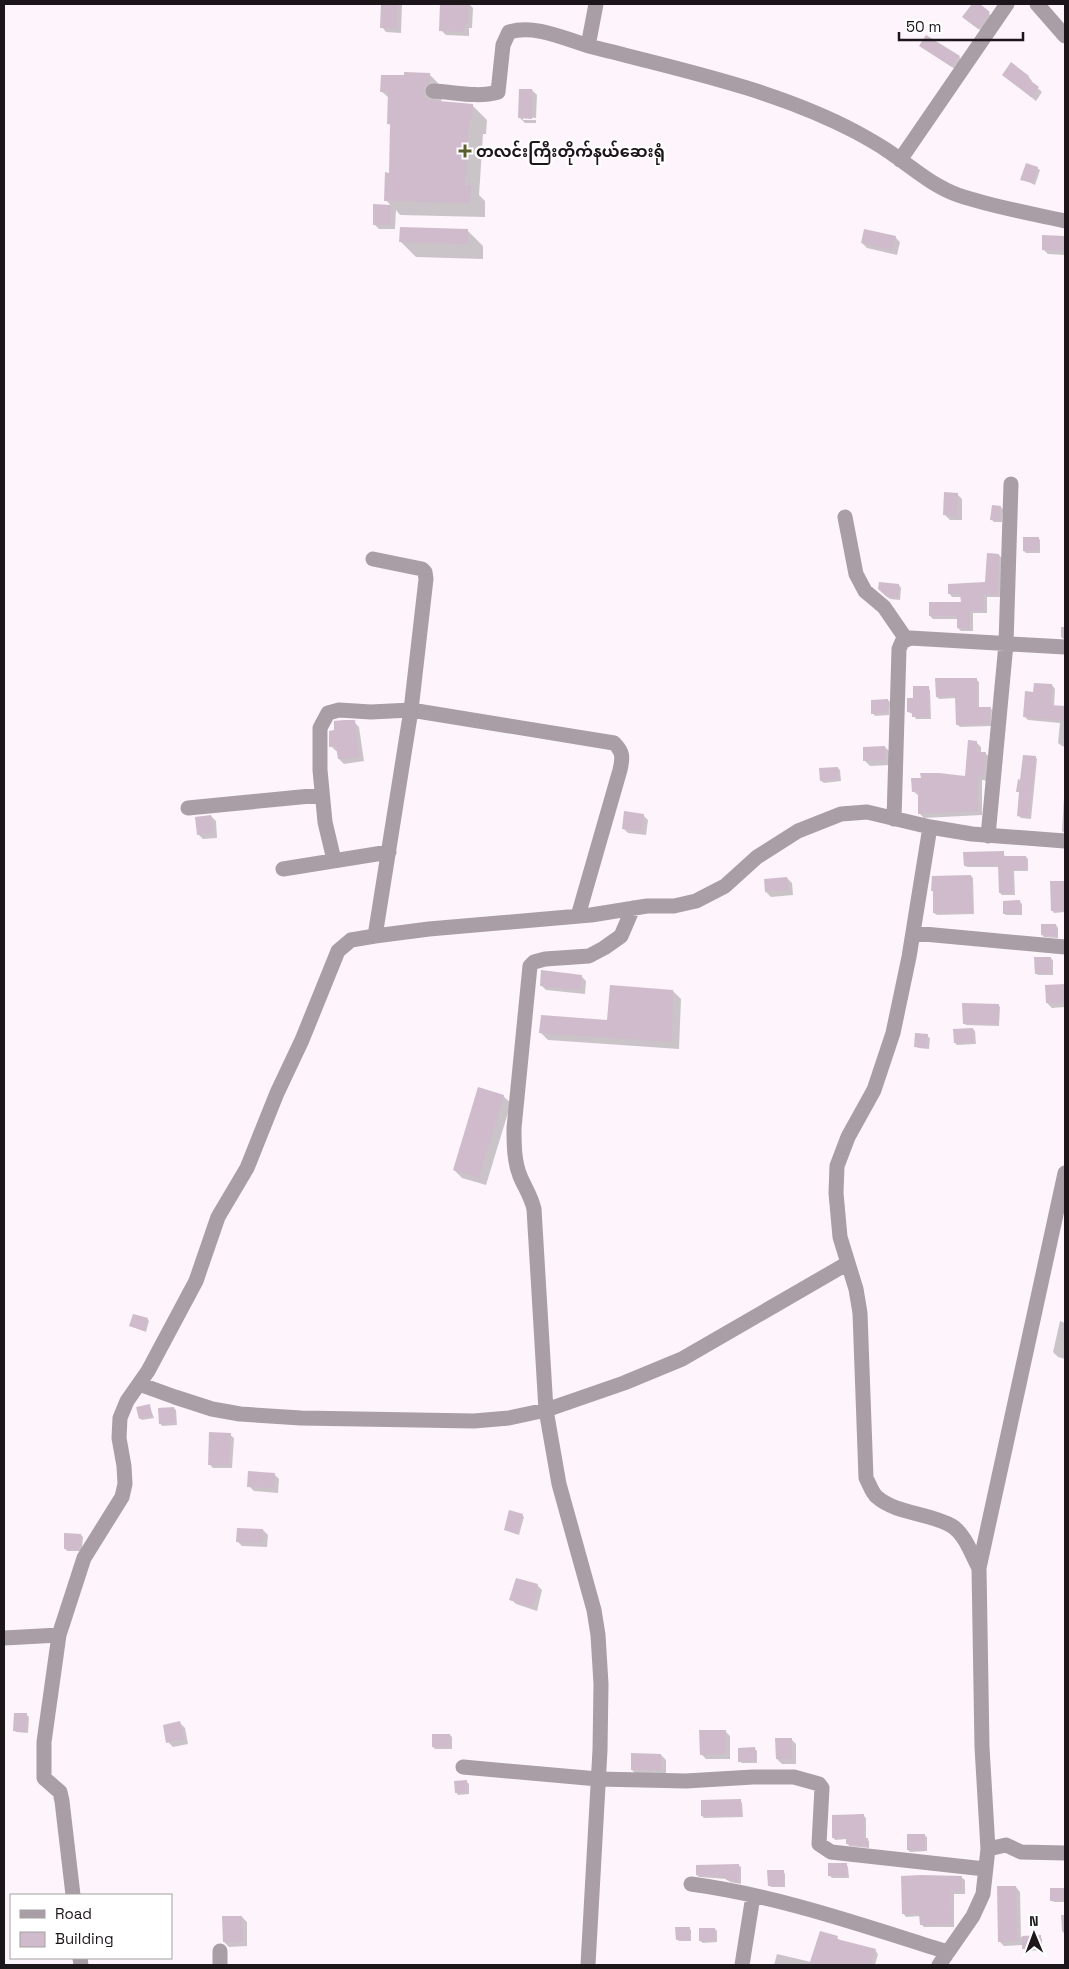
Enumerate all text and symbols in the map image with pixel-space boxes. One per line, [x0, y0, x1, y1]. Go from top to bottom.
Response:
scale bar [899, 10, 1023, 42]
text: 50 m [906, 17, 941, 36]
place label: တလင်းကြီးတိုက်နယ်ဆေးရုံ [476, 140, 665, 165]
marker: တလင်းကြီးတိုက်နယ်ဆေးရုံ [458, 144, 472, 158]
legend [10, 1894, 172, 1959]
text: Road [55, 1904, 92, 1923]
north arrow [1009, 1909, 1059, 1959]
text: N [1029, 1912, 1039, 1930]
text: Building [55, 1929, 114, 1948]

